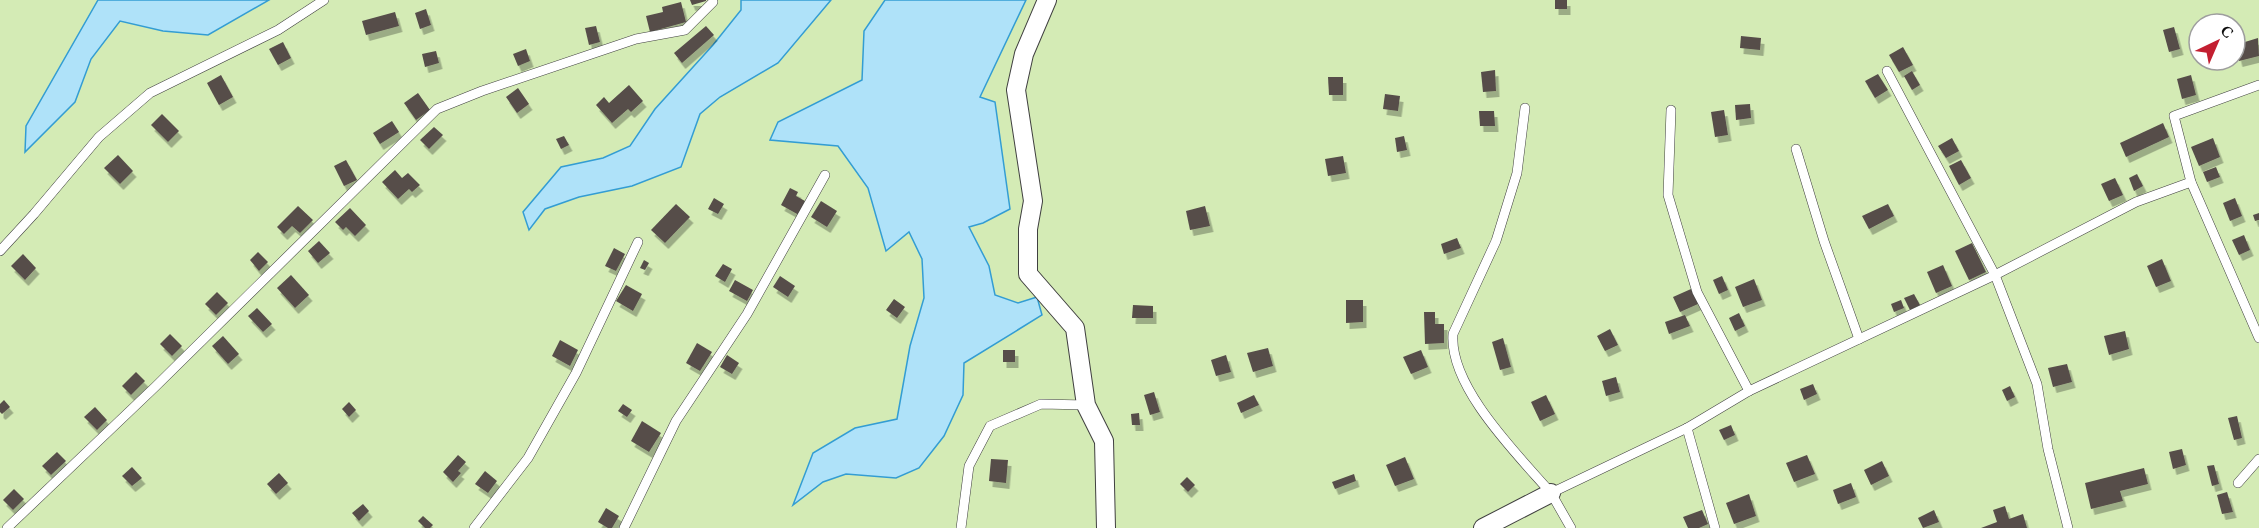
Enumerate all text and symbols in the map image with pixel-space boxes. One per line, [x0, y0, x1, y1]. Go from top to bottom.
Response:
north arrow [2187, 12, 2247, 72]
text: С [2214, 19, 2239, 45]

